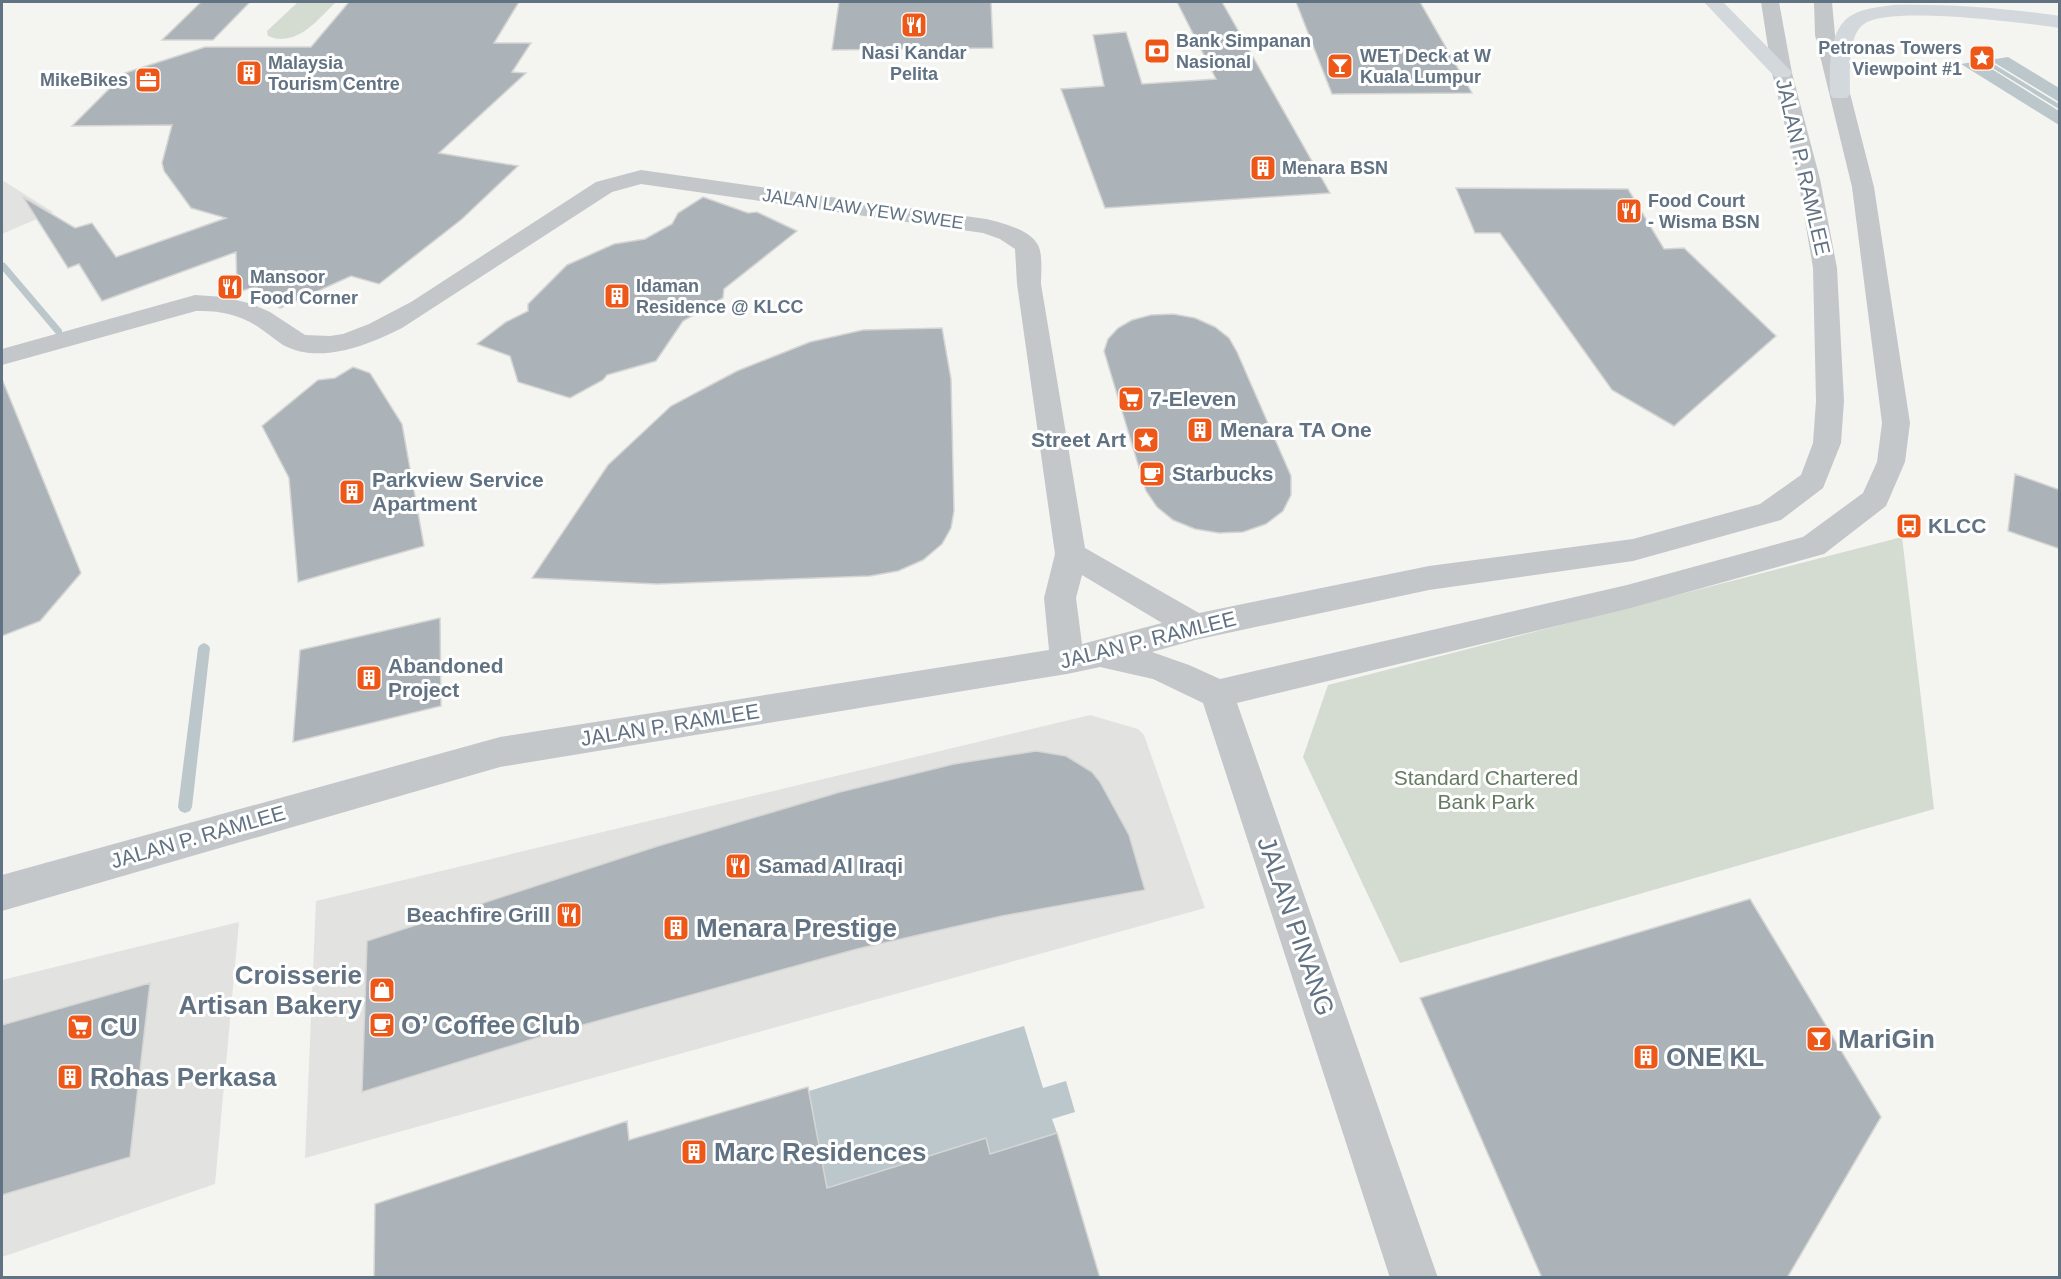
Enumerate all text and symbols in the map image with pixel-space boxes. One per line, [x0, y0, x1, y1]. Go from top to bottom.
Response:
restaurant icon: Nasi Kandar Pelita [899, 10, 929, 40]
place label: Bank Simpanan Nasional [1176, 31, 1311, 72]
bank icon: Bank Simpanan Nasional [1142, 36, 1172, 66]
place label: Petronas Towers Viewpoint #1 [1818, 38, 1962, 79]
place label: Nasi Kandar Pelita [861, 43, 967, 84]
place icon: Petronas Towers Viewpoint #1 [1967, 43, 1997, 73]
place label: WET Deck at W Kuala Lumpur [1360, 46, 1491, 87]
bar icon: WET Deck at W Kuala Lumpur [1325, 51, 1355, 81]
place label: Malaysia Tourism Centre [268, 53, 400, 94]
building icon: Malaysia Tourism Centre [234, 58, 264, 88]
office icon: MikeBikes [133, 65, 163, 95]
place label: MikeBikes [40, 70, 128, 90]
street label: JALAN P. RAMLEE [1772, 76, 1835, 257]
building icon: Menara BSN [1248, 153, 1278, 183]
place label: Menara BSN [1282, 158, 1388, 178]
street label: JALAN LAW YEW SWEE [761, 185, 965, 233]
place label: Food Court - Wisma BSN [1648, 191, 1760, 232]
restaurant icon: Food Court - Wisma BSN [1614, 196, 1644, 226]
place label: Mansoor Food Corner [250, 267, 358, 308]
restaurant icon: Mansoor Food Corner [215, 272, 245, 302]
place label: Idaman Residence @ KLCC [636, 276, 804, 317]
building icon: Idaman Residence @ KLCC [602, 281, 632, 311]
supermarket icon: 7-Eleven [1116, 384, 1146, 414]
place label: 7-Eleven [1150, 387, 1236, 410]
building icon: Menara TA One [1185, 415, 1215, 445]
place label: Menara TA One [1220, 418, 1372, 441]
place icon: Street Art [1131, 425, 1161, 455]
place label: Street Art [1031, 428, 1126, 451]
cafe icon: Starbucks [1137, 459, 1167, 489]
place label: Starbucks [1172, 462, 1274, 485]
place label: Parkview Service Apartment [372, 468, 544, 515]
building icon: Parkview Service Apartment [337, 477, 367, 507]
bus stop icon: KLCC [1894, 511, 1924, 541]
place label: KLCC [1928, 514, 1986, 537]
street label: JALAN P. RAMLEE [1058, 607, 1238, 673]
place label: Abandoned Project [388, 654, 504, 701]
building icon: Abandoned Project [354, 663, 384, 693]
street label: JALAN P. RAMLEE [579, 699, 761, 750]
park label: Standard Chartered Bank Park [1394, 766, 1578, 813]
street label: JALAN P. RAMLEE [108, 801, 288, 872]
street label: JALAN PINANG [1251, 832, 1341, 1020]
restaurant icon: Samad Al Iraqi [723, 851, 753, 881]
place label: Samad Al Iraqi [758, 854, 903, 877]
restaurant icon: Beachfire Grill [554, 900, 584, 930]
place label: Beachfire Grill [406, 903, 550, 926]
building icon: Menara Prestige [661, 913, 691, 943]
place label: Menara Prestige [696, 913, 897, 943]
place label: Croisserie Artisan Bakery [178, 960, 363, 1020]
shop icon: Croisserie Artisan Bakery [367, 975, 397, 1005]
cafe icon: O’ Coffee Club [367, 1010, 397, 1040]
place label: O’ Coffee Club [401, 1010, 580, 1040]
supermarket icon: CU [65, 1012, 95, 1042]
place label: CU [100, 1012, 138, 1042]
bar icon: MariGin [1804, 1024, 1834, 1054]
place label: MariGin [1838, 1024, 1935, 1054]
building icon: ONE KL [1631, 1042, 1661, 1072]
place label: ONE KL [1666, 1042, 1764, 1072]
building icon: Rohas Perkasa [55, 1062, 85, 1092]
place label: Rohas Perkasa [90, 1062, 277, 1092]
building icon: Marc Residences [679, 1137, 709, 1167]
place label: Marc Residences [714, 1137, 926, 1167]

